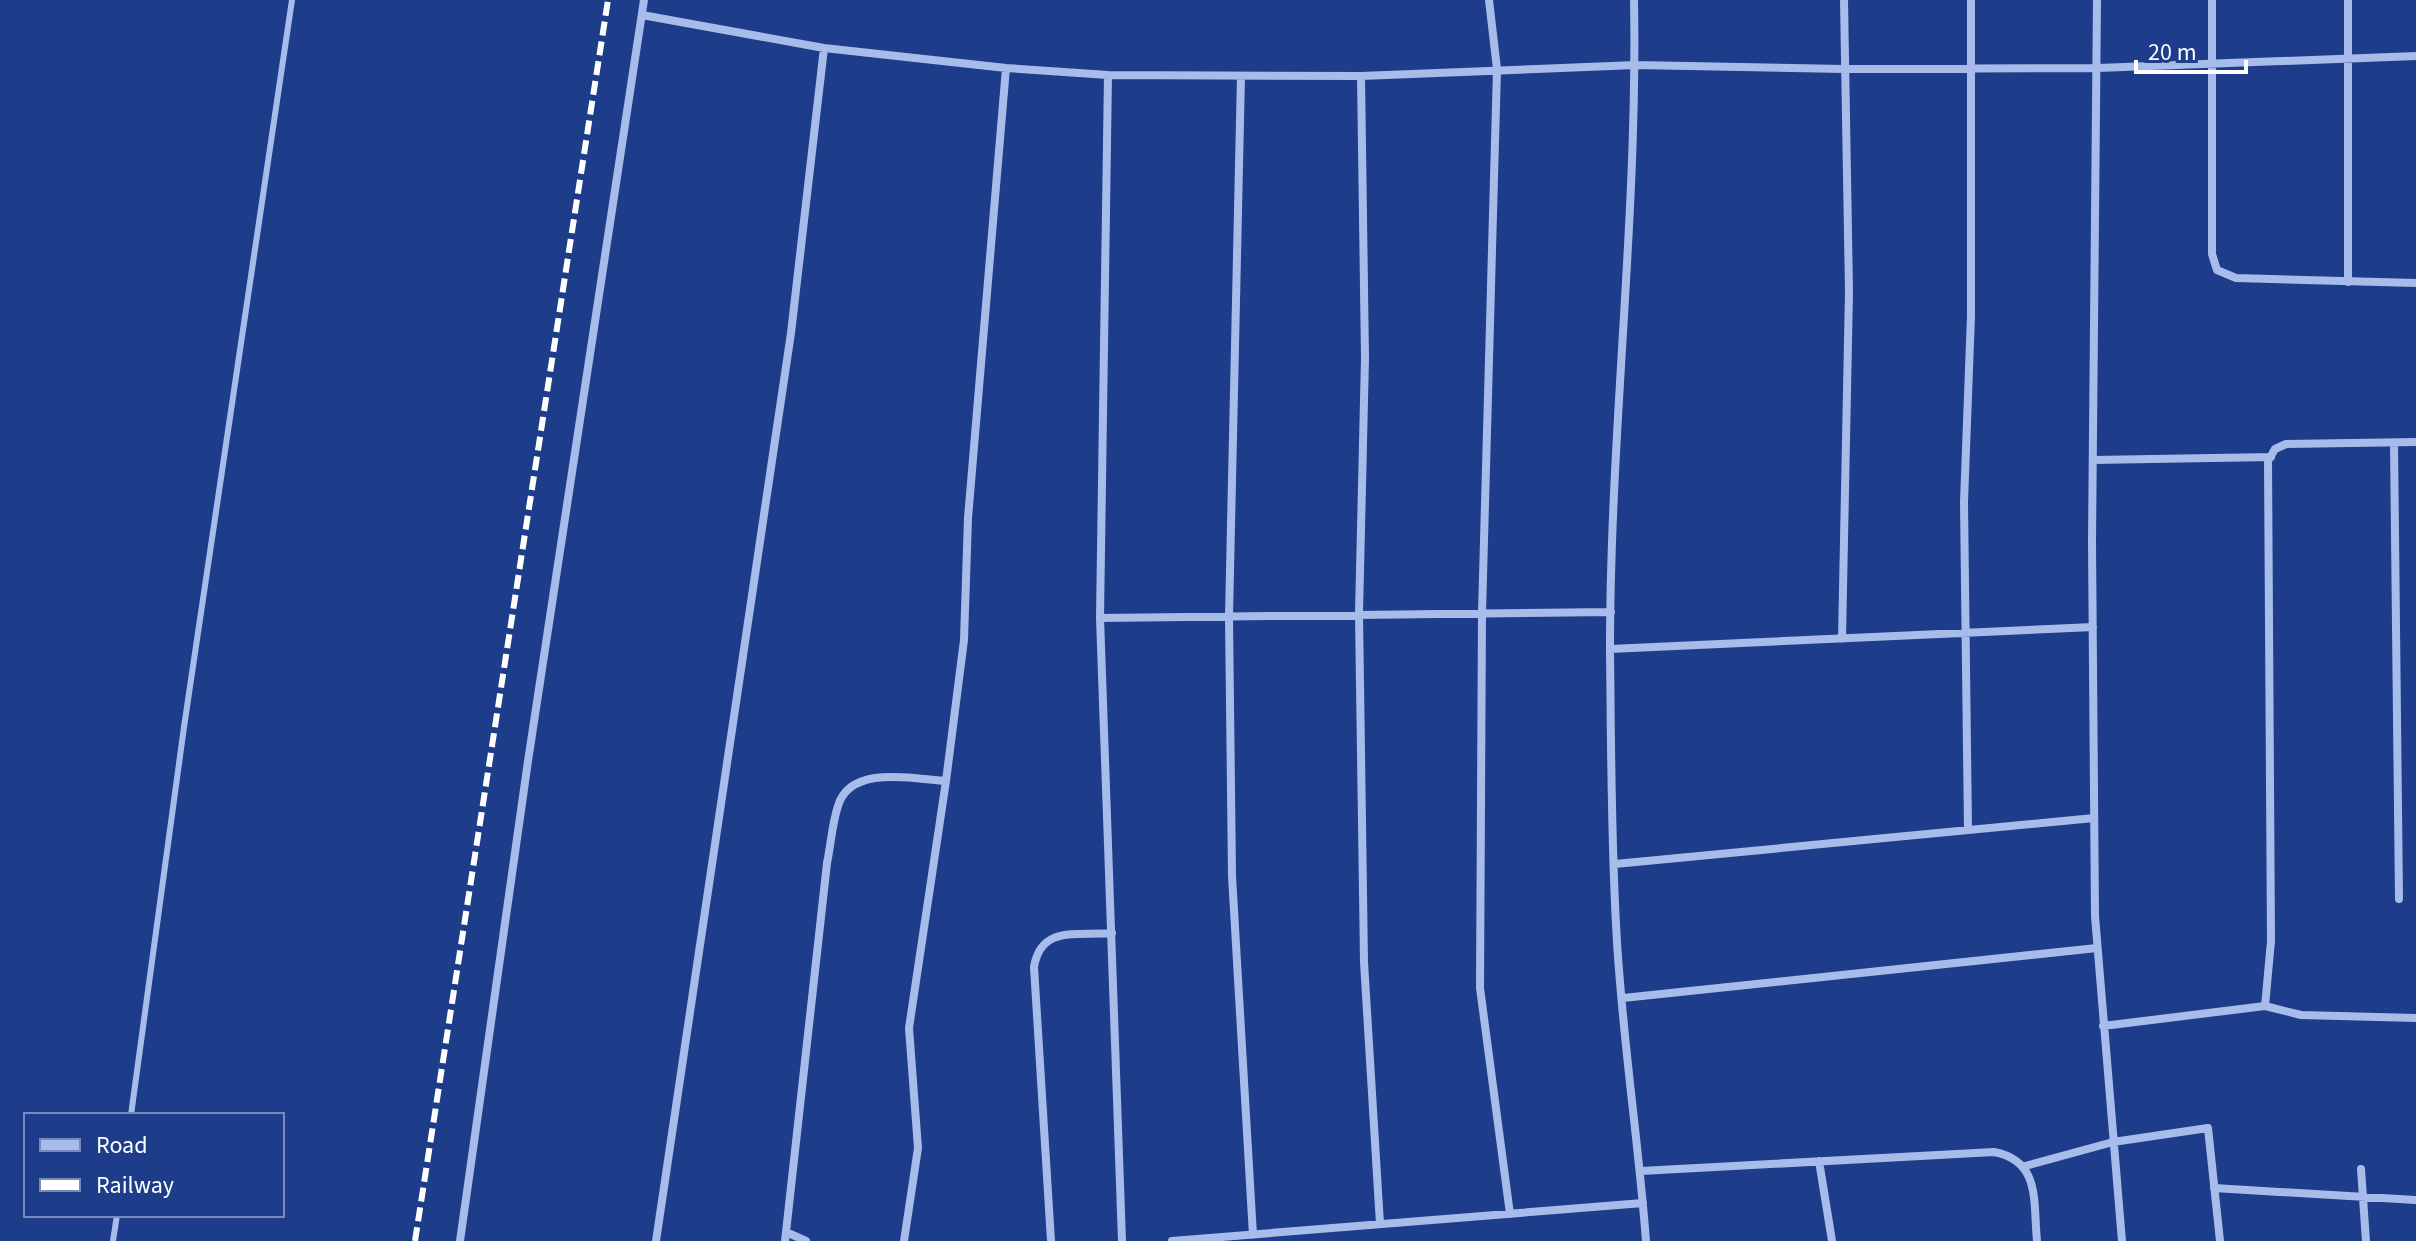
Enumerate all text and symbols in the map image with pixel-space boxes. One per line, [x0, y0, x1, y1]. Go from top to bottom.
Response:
scale bar [2136, 24, 2246, 74]
text: 20 m [2148, 35, 2197, 70]
legend [24, 1113, 284, 1217]
text: Road [96, 1128, 148, 1163]
text: Railway [96, 1168, 174, 1203]

